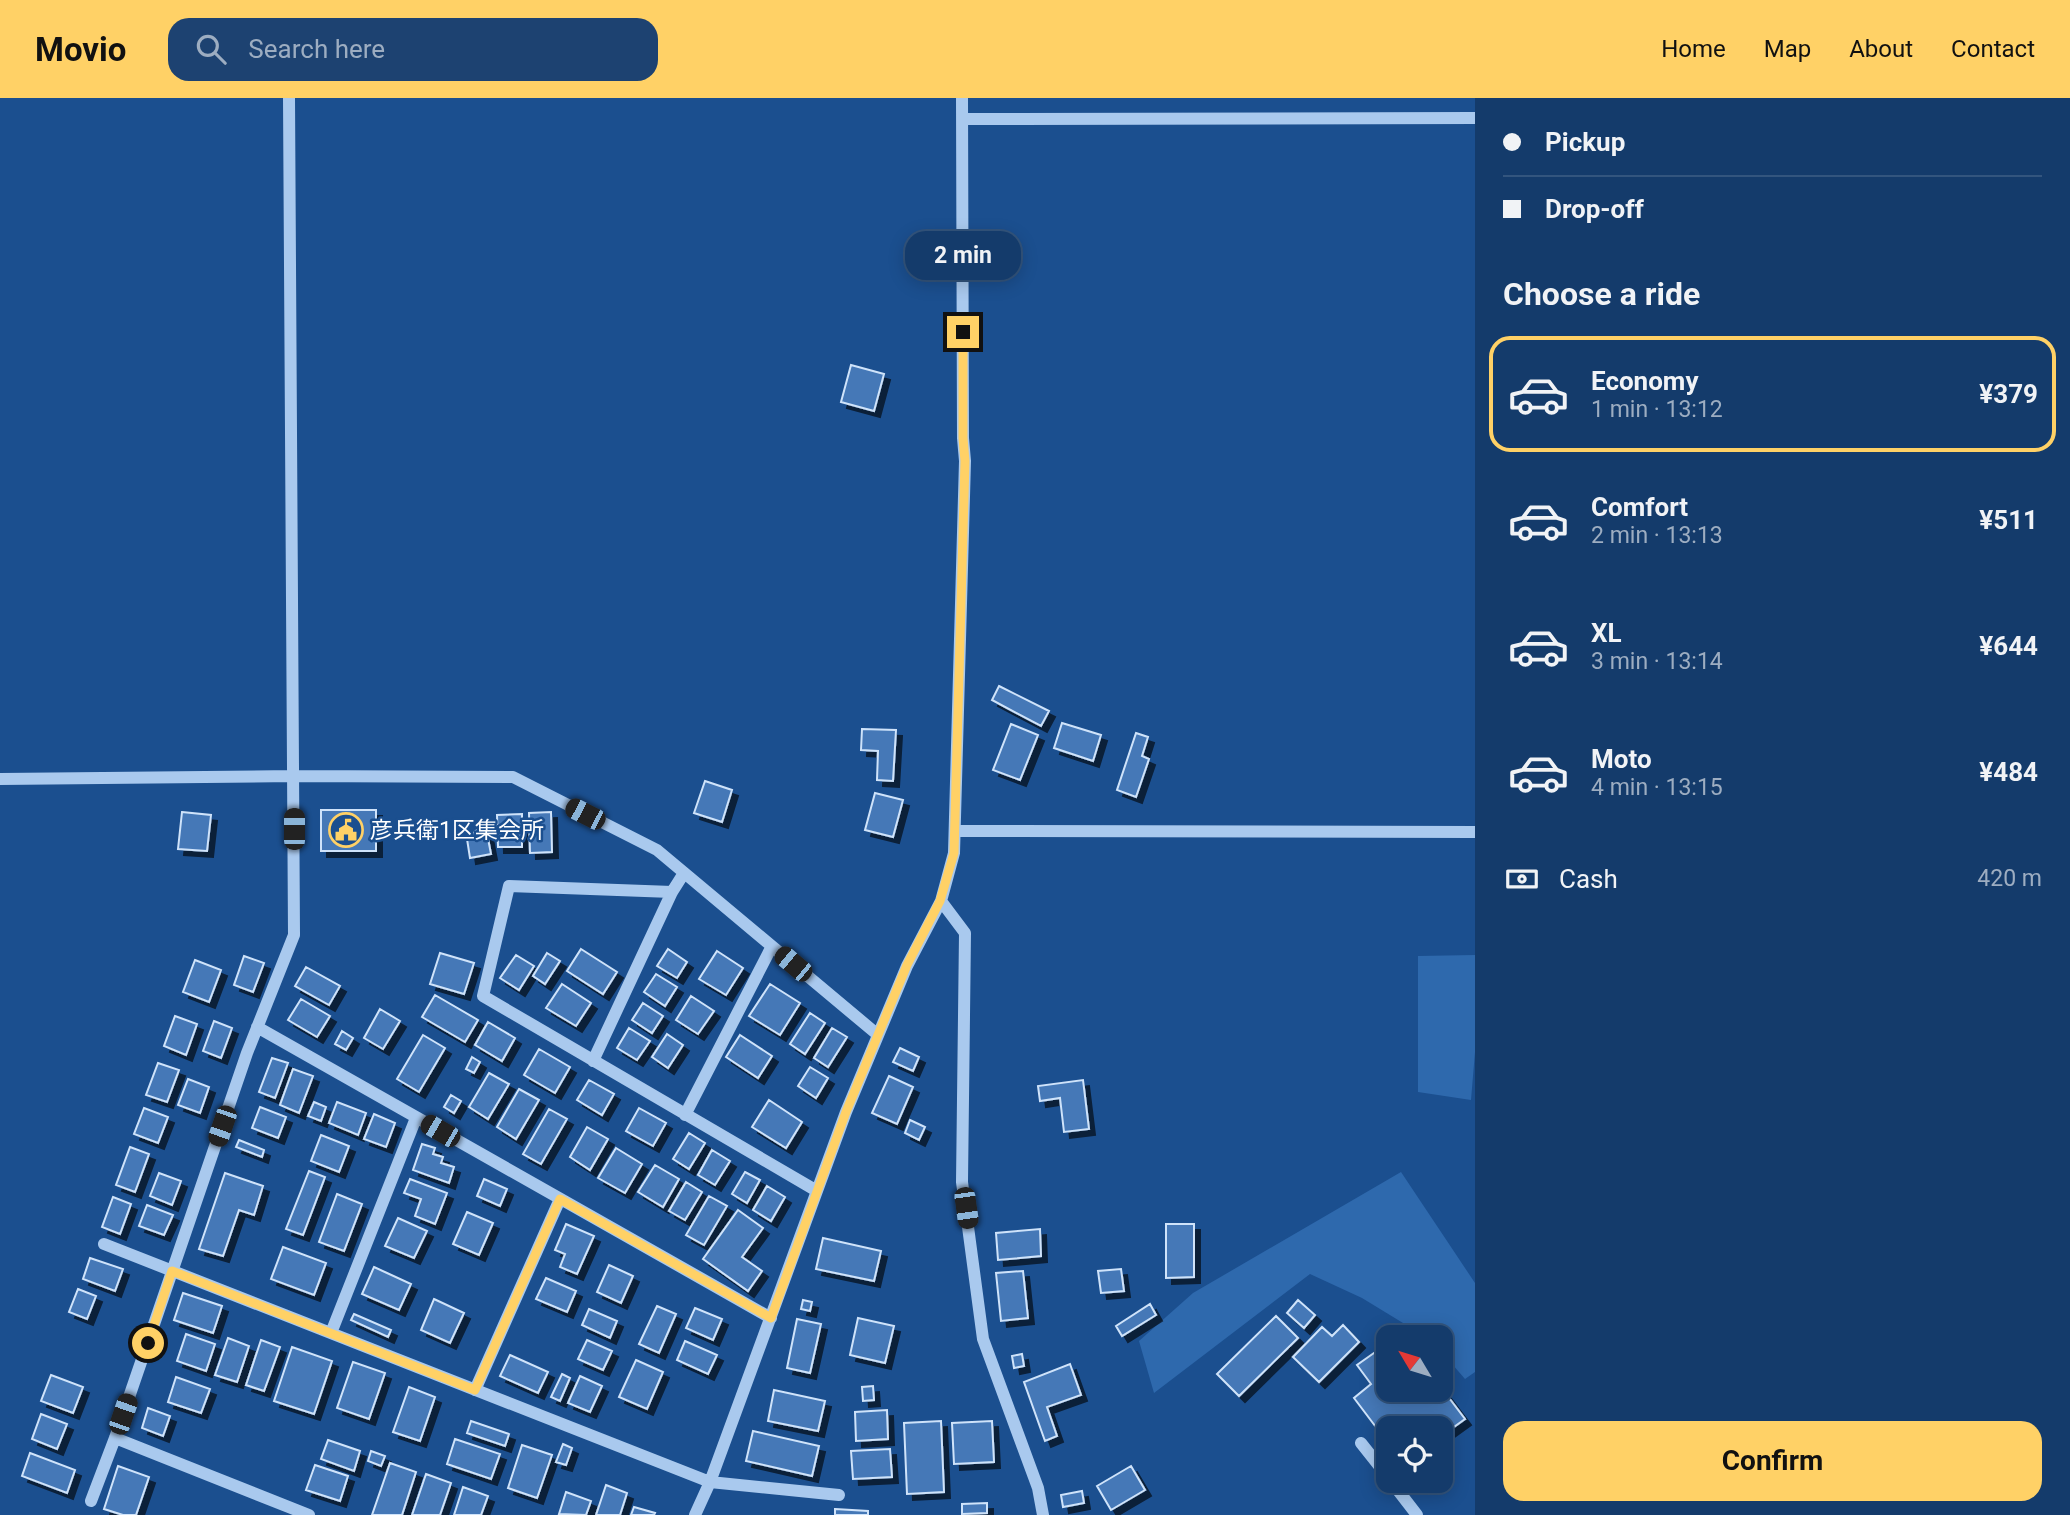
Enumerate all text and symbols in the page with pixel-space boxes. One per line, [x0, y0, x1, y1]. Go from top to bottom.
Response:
search box [168, 18, 658, 81]
text: Movio [35, 30, 126, 69]
icon: search [192, 30, 230, 68]
text: Search here [248, 34, 385, 64]
text: Home [1661, 35, 1726, 63]
text: Map [1764, 35, 1811, 63]
text: About [1849, 35, 1913, 63]
text: Contact [1951, 35, 2035, 63]
text: Pickup [1545, 127, 1625, 157]
text: Drop-off [1545, 194, 1644, 224]
callout: 2 min [905, 230, 1021, 280]
text: 2 min [934, 242, 992, 269]
text: Choose a ride [1503, 275, 1700, 313]
route end [947, 316, 979, 348]
icon: car [1507, 363, 1570, 426]
text: Economy [1591, 366, 1698, 396]
text: ¥379 [1979, 379, 2038, 409]
text: 1 min · 13:12 [1591, 396, 1723, 423]
icon: car [1507, 489, 1570, 552]
text: Comfort [1591, 492, 1688, 522]
text: ¥511 [1979, 505, 2038, 535]
text: 2 min · 13:13 [1591, 522, 1723, 549]
icon: car [1507, 615, 1570, 678]
text: XL [1591, 618, 1622, 648]
text: ¥644 [1979, 631, 2038, 661]
text: 3 min · 13:14 [1591, 648, 1723, 675]
icon: car [1507, 741, 1570, 804]
text: Moto [1591, 744, 1652, 774]
text: ¥484 [1979, 757, 2038, 787]
text: 4 min · 13:15 [1591, 774, 1723, 801]
car [562, 795, 609, 833]
car [284, 808, 305, 850]
public building icon: 彦兵衛1区集会所 [327, 811, 365, 849]
place label: 彦兵衛1区集会所 [370, 817, 544, 844]
icon: cash [1503, 860, 1541, 898]
text: Cash [1559, 864, 1618, 894]
text: 420 m [1977, 865, 2042, 892]
car [771, 942, 816, 986]
car [206, 1103, 239, 1149]
car [417, 1111, 464, 1151]
car [953, 1186, 980, 1230]
north arrow [1376, 1325, 1452, 1402]
map controls [1376, 1325, 1453, 1493]
route start [132, 1327, 164, 1359]
car [107, 1391, 140, 1437]
button: locate [1376, 1416, 1453, 1493]
button: Confirm [1503, 1421, 2042, 1501]

